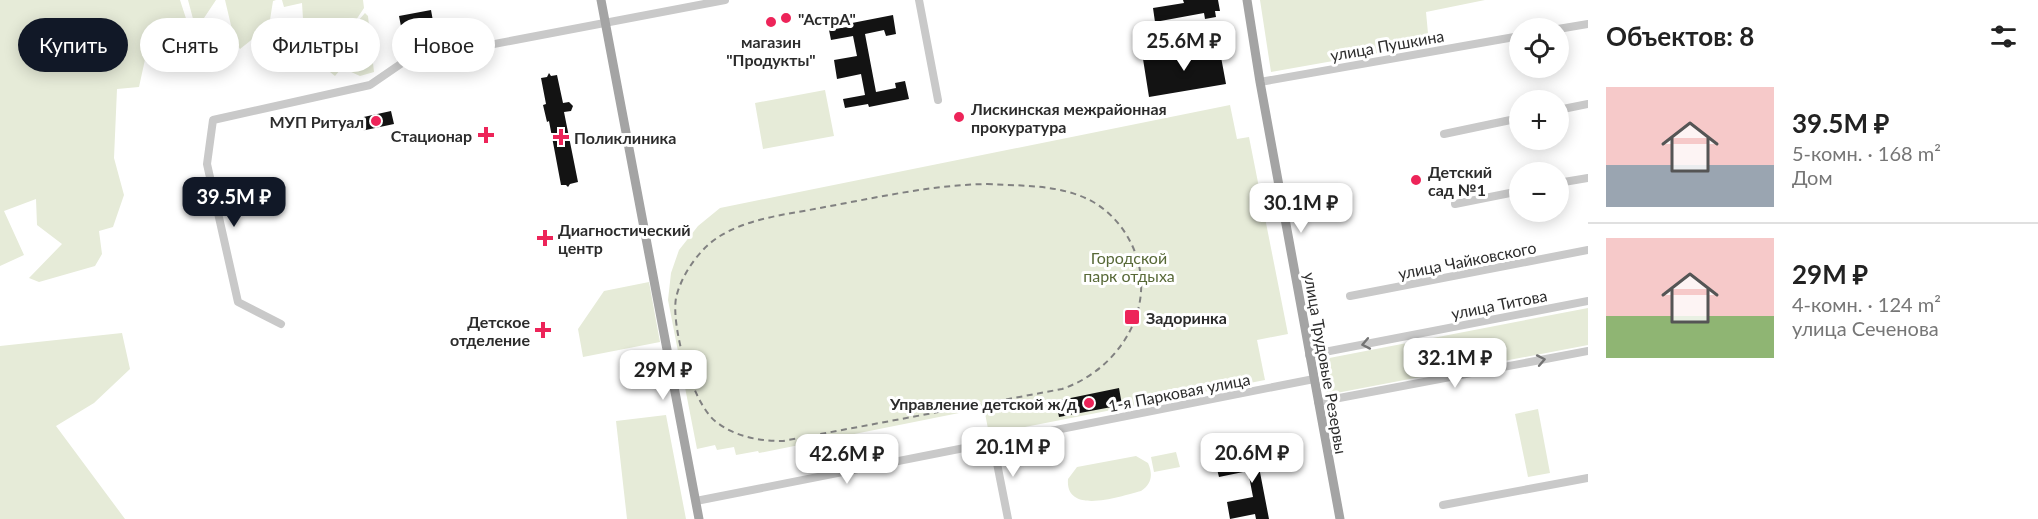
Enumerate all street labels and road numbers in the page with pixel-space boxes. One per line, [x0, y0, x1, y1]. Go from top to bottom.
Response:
street label: улица Пушкина [1329, 26, 1445, 64]
street label: улица Чайковского [1396, 237, 1538, 283]
street label: улица Трудовые Резервы [1301, 271, 1351, 455]
street label: улица Титова [1449, 285, 1549, 323]
street label: 1-я Парковая улица [1106, 369, 1252, 415]

